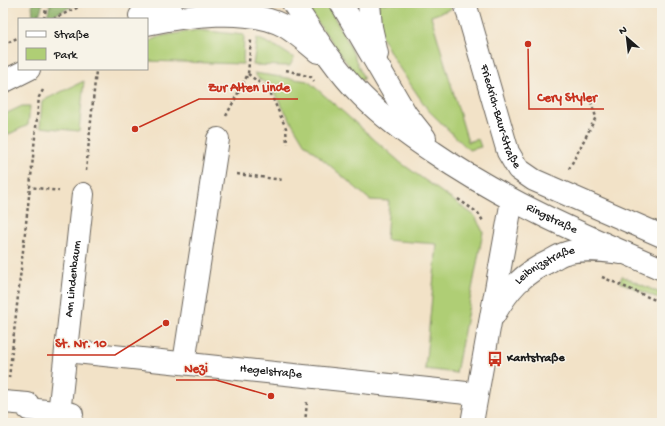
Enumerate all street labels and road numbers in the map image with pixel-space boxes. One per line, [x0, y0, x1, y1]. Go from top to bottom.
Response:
street label: Friedrich-Baur-Straße [476, 62, 524, 172]
street label: Ringstraße [524, 201, 580, 238]
street label: Am Lindenbaum [63, 239, 85, 318]
street label: Leibnizstraße [512, 244, 577, 288]
street label: Hegelstraße [239, 362, 303, 383]

